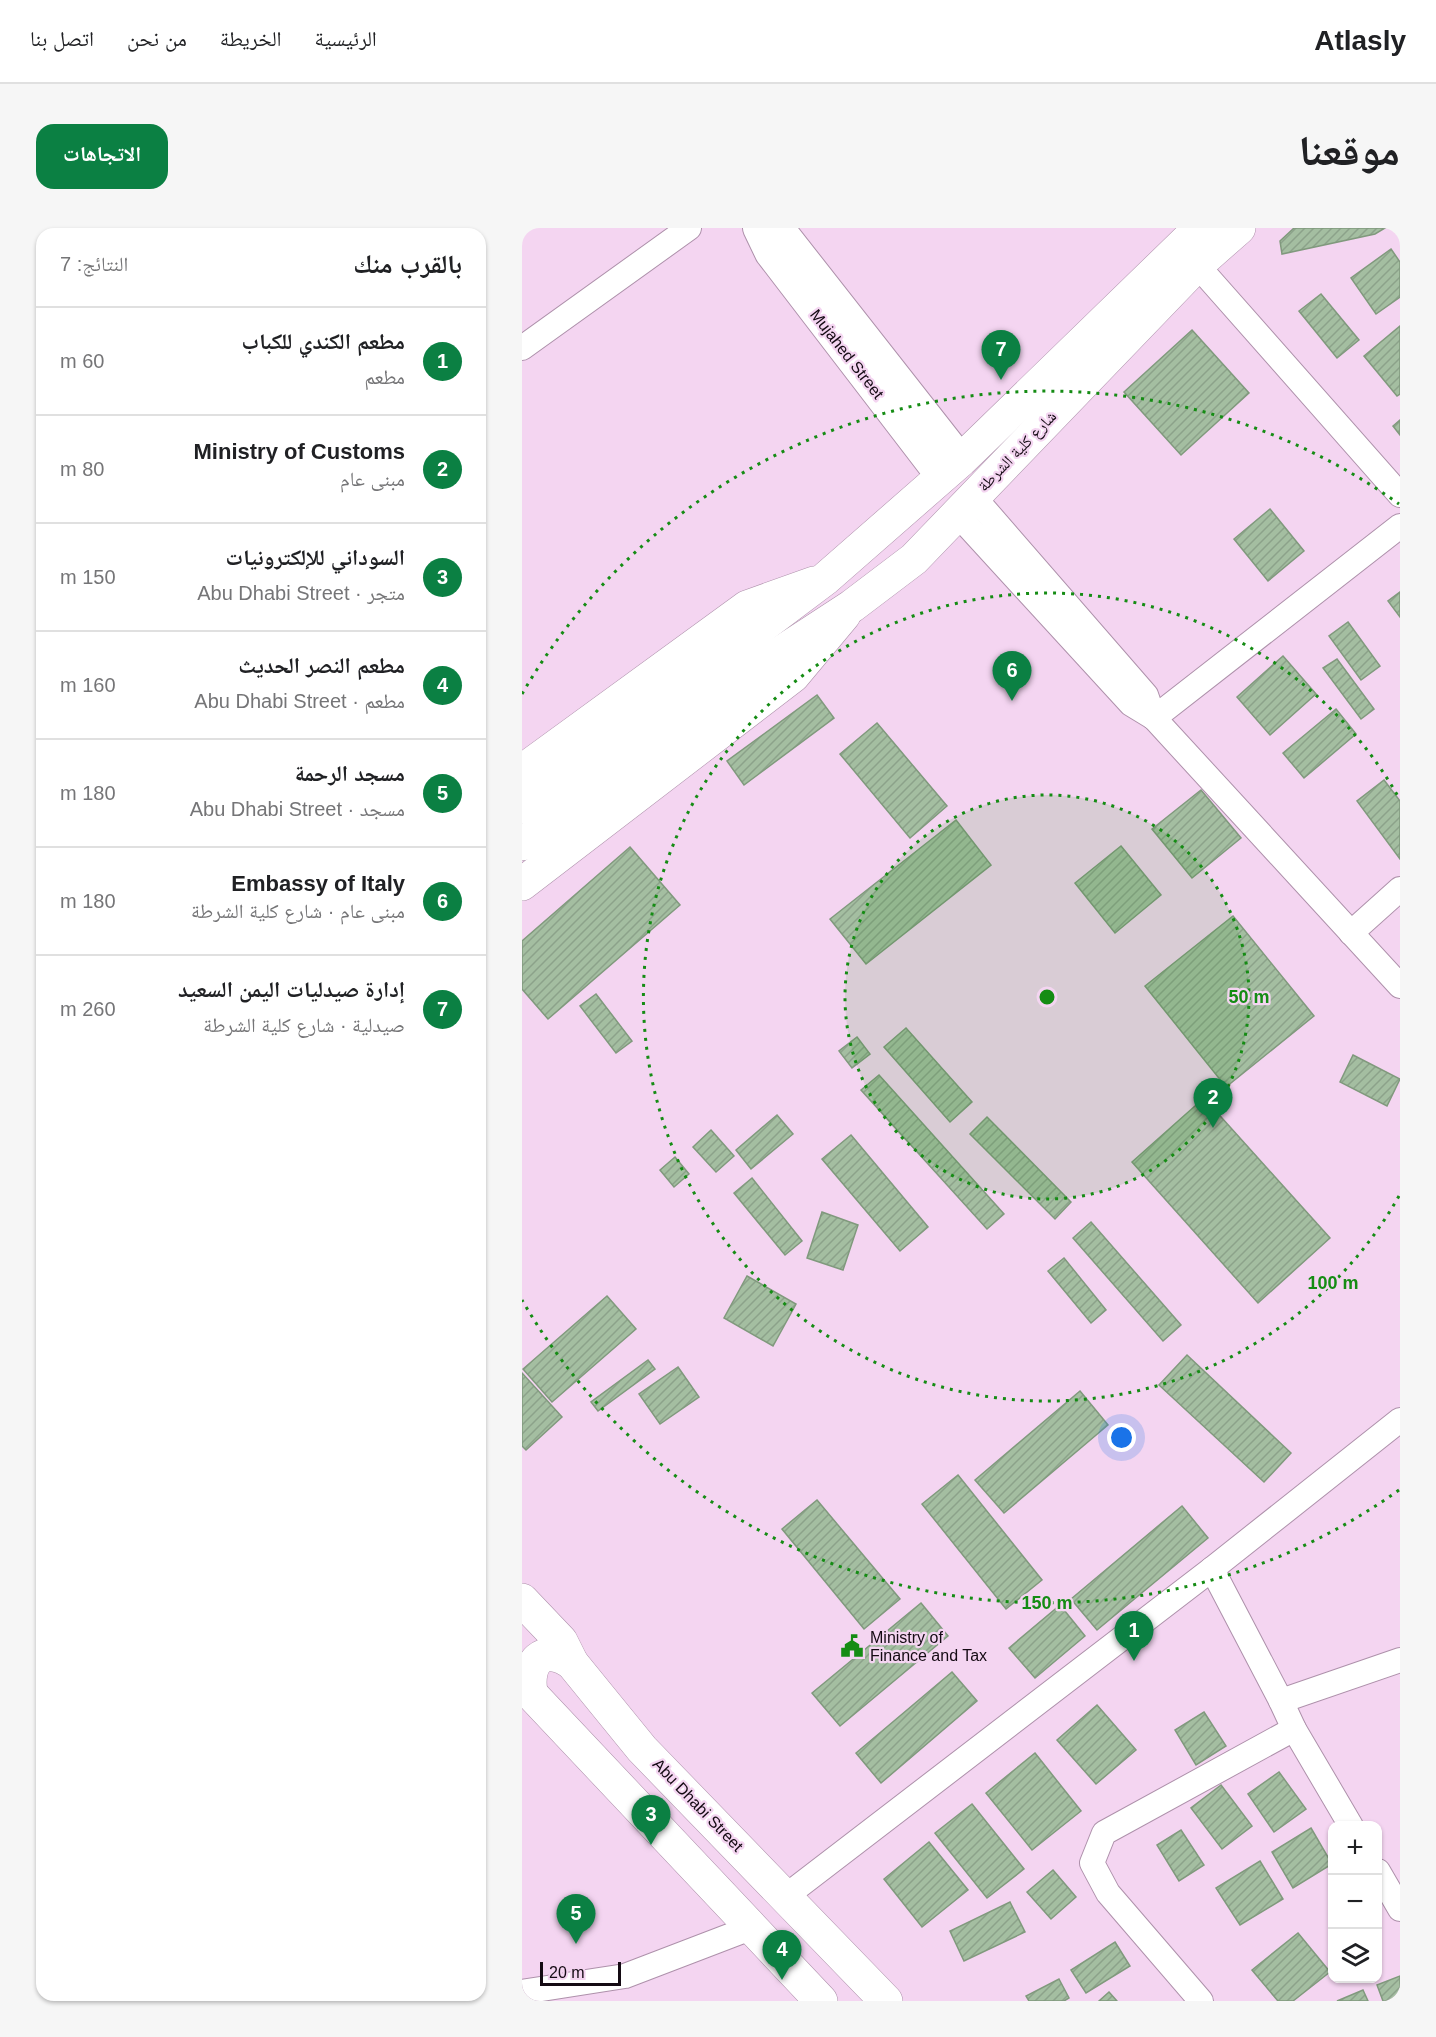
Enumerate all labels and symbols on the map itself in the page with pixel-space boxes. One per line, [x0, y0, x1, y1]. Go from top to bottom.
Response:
street label: Mujahed Street [807, 306, 887, 402]
pin: 7 [982, 330, 1020, 380]
street label: شارع كلية الشرطة [974, 407, 1061, 496]
pin: 6 [992, 652, 1032, 701]
centre of rings [1037, 987, 1057, 1007]
text: 50 m [1228, 987, 1270, 1007]
pin: 2 [1194, 1078, 1232, 1128]
text: 100 m [1307, 1273, 1359, 1293]
your location [1107, 1423, 1136, 1452]
text: 150 m [1021, 1593, 1073, 1613]
pin: 1 [1114, 1612, 1154, 1661]
place label: Ministry of Finance and Tax [870, 1629, 987, 1664]
public building icon: Ministry of Finance and Tax [839, 1633, 865, 1659]
street label: Abu Dhabi Street [650, 1755, 747, 1855]
pin: 3 [632, 1796, 670, 1845]
pin: 5 [556, 1894, 596, 1944]
pin: 4 [762, 1930, 802, 1980]
scale bar [540, 1959, 621, 1986]

